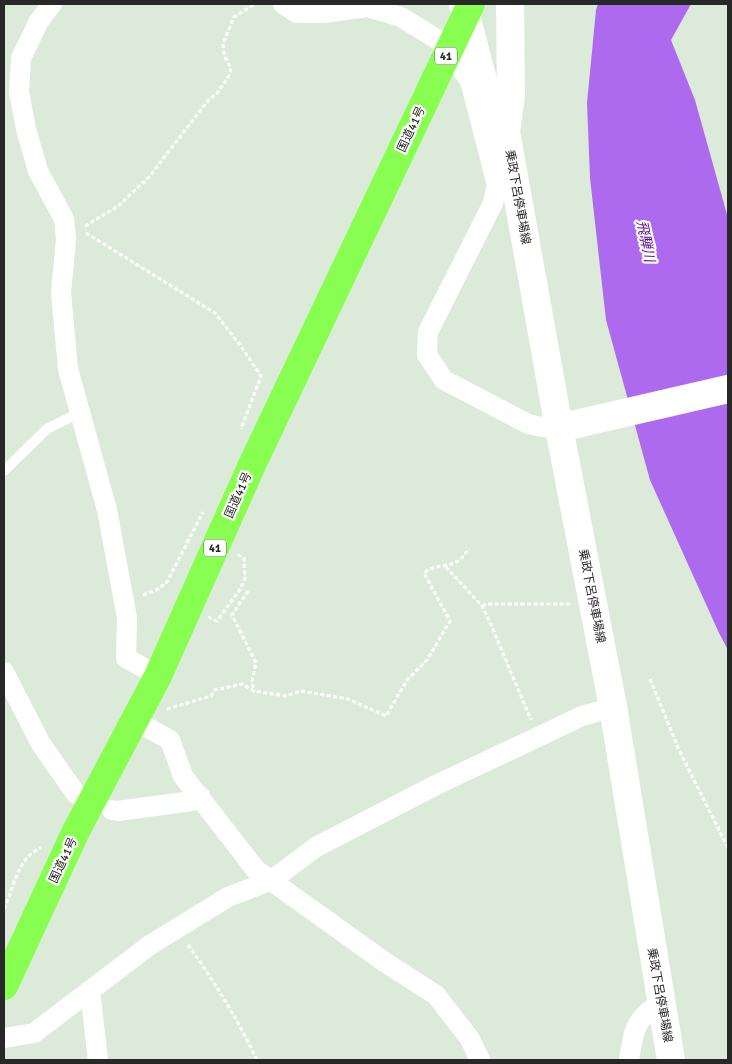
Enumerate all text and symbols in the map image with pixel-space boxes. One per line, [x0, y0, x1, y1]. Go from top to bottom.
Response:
road number: 41 [435, 48, 457, 64]
street label: 国道41号 [394, 104, 429, 155]
street label: 乗政下呂停車場線 [502, 149, 533, 246]
water label: 飛騨川 [633, 219, 659, 265]
street label: 国道41号 [222, 470, 255, 521]
road number: 41 [204, 540, 226, 556]
street label: 乗政下呂停車場線 [575, 548, 608, 645]
street label: 国道41号 [46, 835, 81, 886]
street label: 乗政下呂停車場線 [644, 947, 675, 1044]

